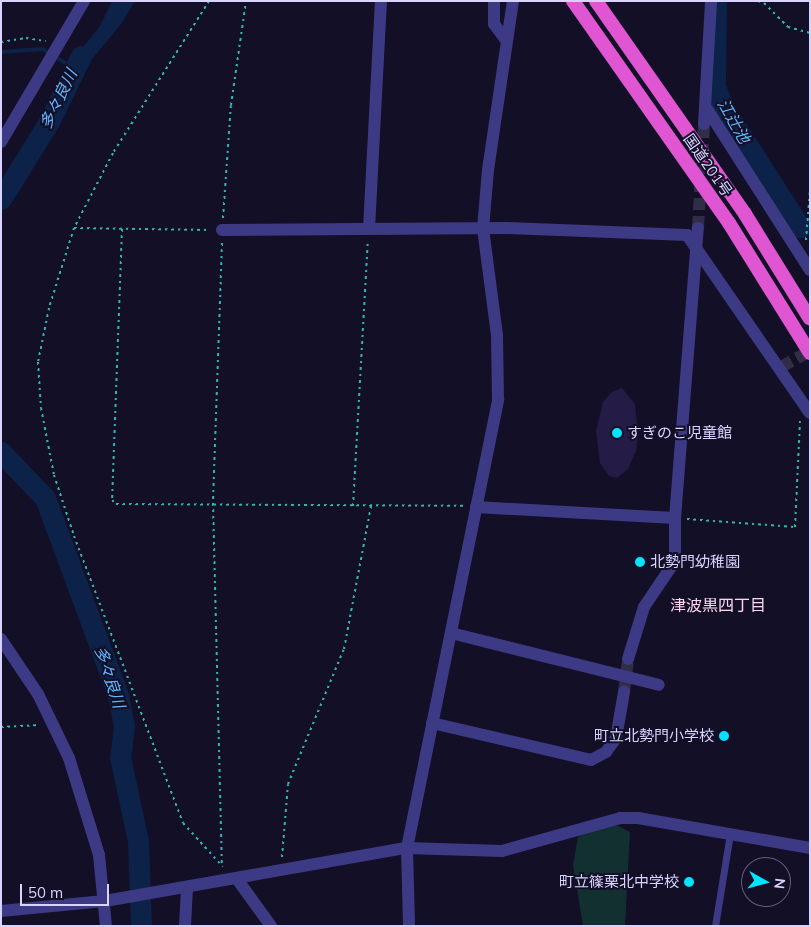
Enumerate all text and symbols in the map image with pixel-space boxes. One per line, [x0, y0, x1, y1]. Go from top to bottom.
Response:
water label: 多々良川 [35, 66, 81, 132]
water label: 江辻池 [714, 95, 754, 147]
street label: 国道201号 [680, 130, 736, 200]
place label: すぎのこ児童館 [627, 424, 732, 442]
marker: すぎのこ児童館 [611, 427, 623, 439]
place label: 北勢門幼稚園 [650, 553, 740, 571]
marker: 北勢門幼稚園 [634, 556, 646, 568]
district label: 津波黒四丁目 [670, 595, 766, 615]
water label: 多々良川 [91, 644, 129, 710]
place label: 町立北勢門小学校 [594, 727, 714, 745]
marker: 町立北勢門小学校 [718, 730, 730, 742]
north arrow [741, 857, 791, 907]
place label: 町立篠栗北中学校 [559, 873, 679, 891]
scale bar [22, 874, 111, 906]
marker: 町立篠栗北中学校 [683, 876, 695, 888]
text: N [770, 877, 789, 890]
text: 50 m [28, 883, 63, 902]

